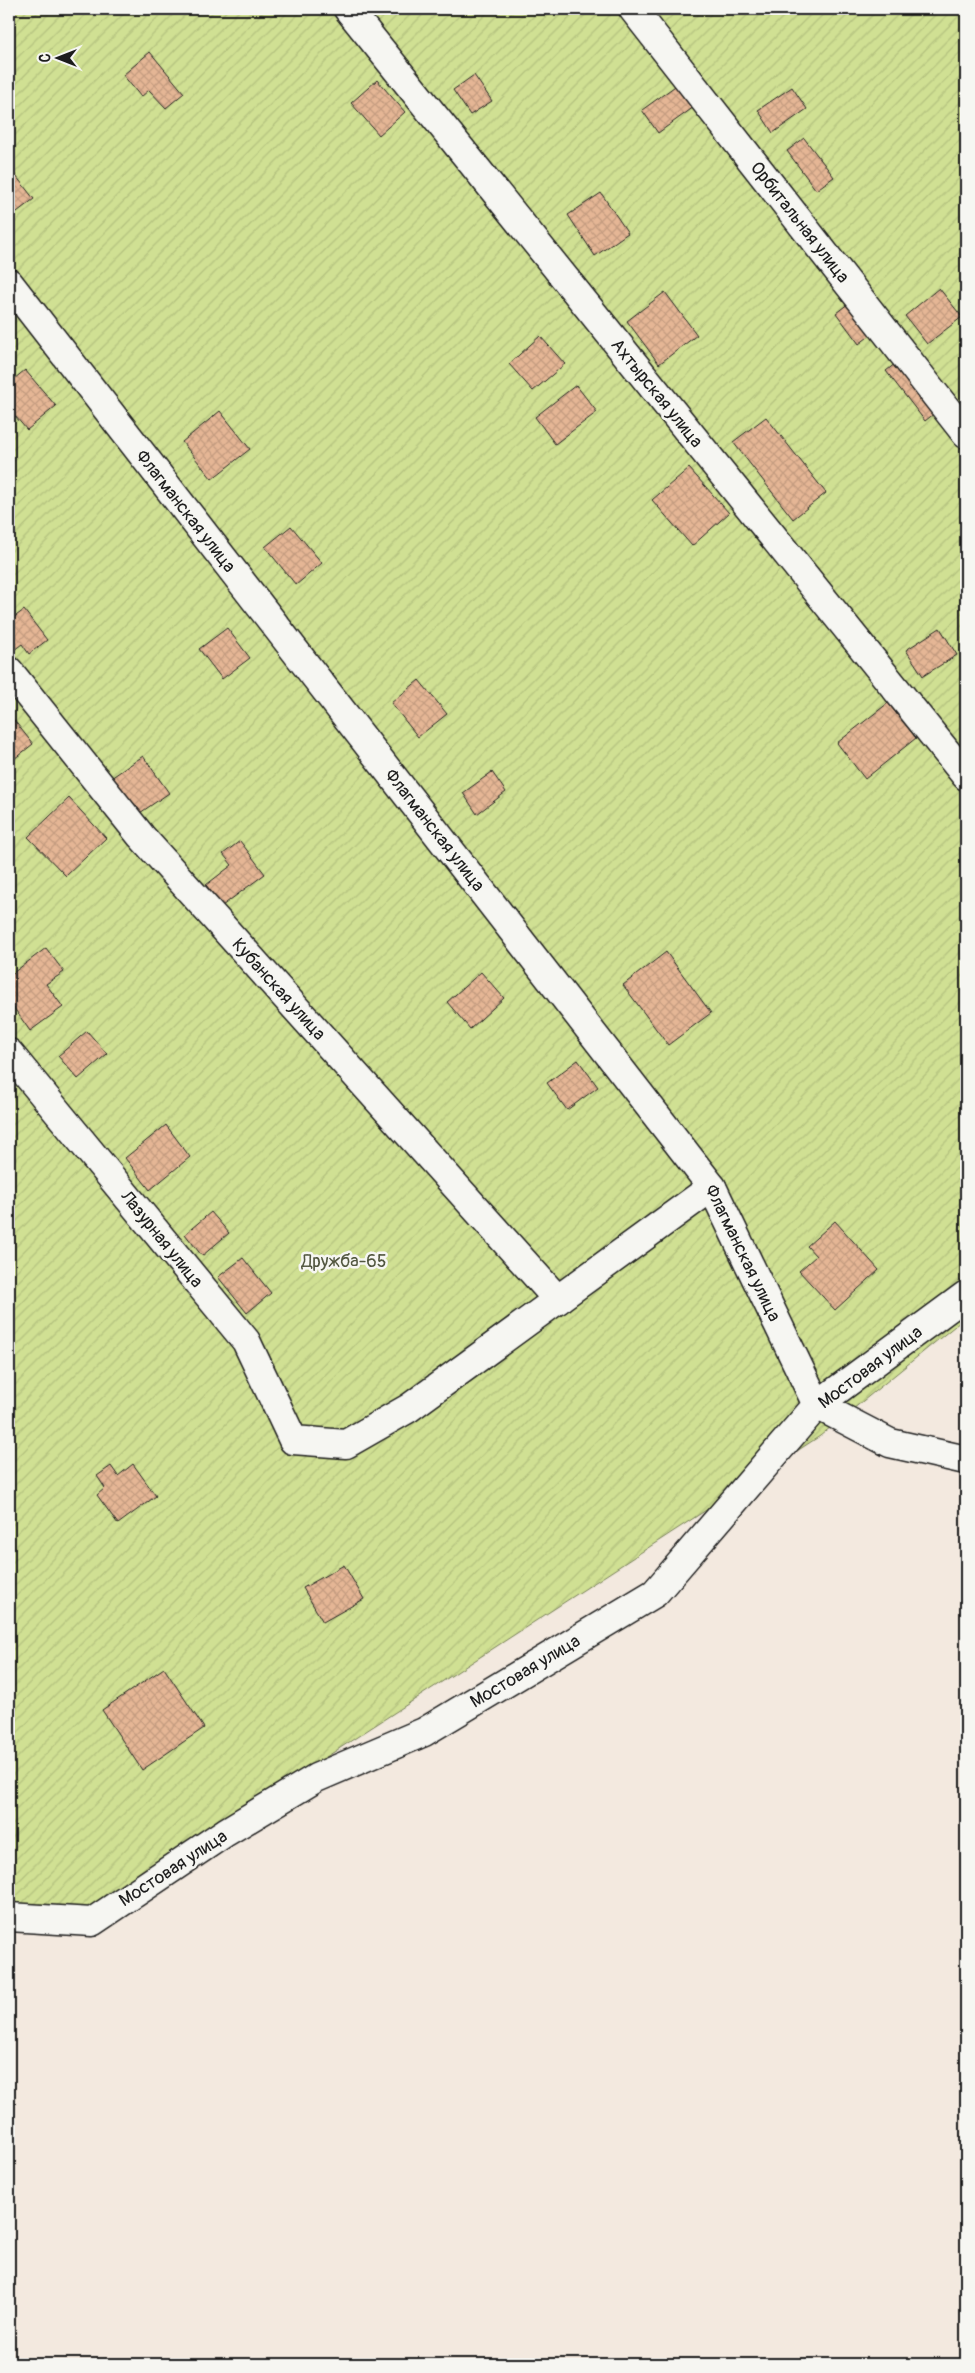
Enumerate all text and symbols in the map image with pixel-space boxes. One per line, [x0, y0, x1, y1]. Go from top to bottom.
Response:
north arrow [32, 32, 82, 82]
text: С [37, 53, 54, 62]
street label: Орбитальная улица [745, 157, 854, 288]
street label: Ахтырская улица [606, 334, 708, 453]
street label: Флагманская улица [131, 445, 241, 577]
street label: Флагманская улица [380, 764, 490, 896]
street label: Кубанская улица [227, 933, 331, 1045]
street label: Флагманская улица [700, 1181, 786, 1325]
street label: Лазурная улица [115, 1185, 208, 1293]
park label: Дружба-65 [300, 1250, 387, 1273]
street label: Мостовая улица [814, 1321, 927, 1414]
street label: Мостовая улица [466, 1630, 585, 1713]
street label: Мостовая улица [115, 1825, 232, 1912]

